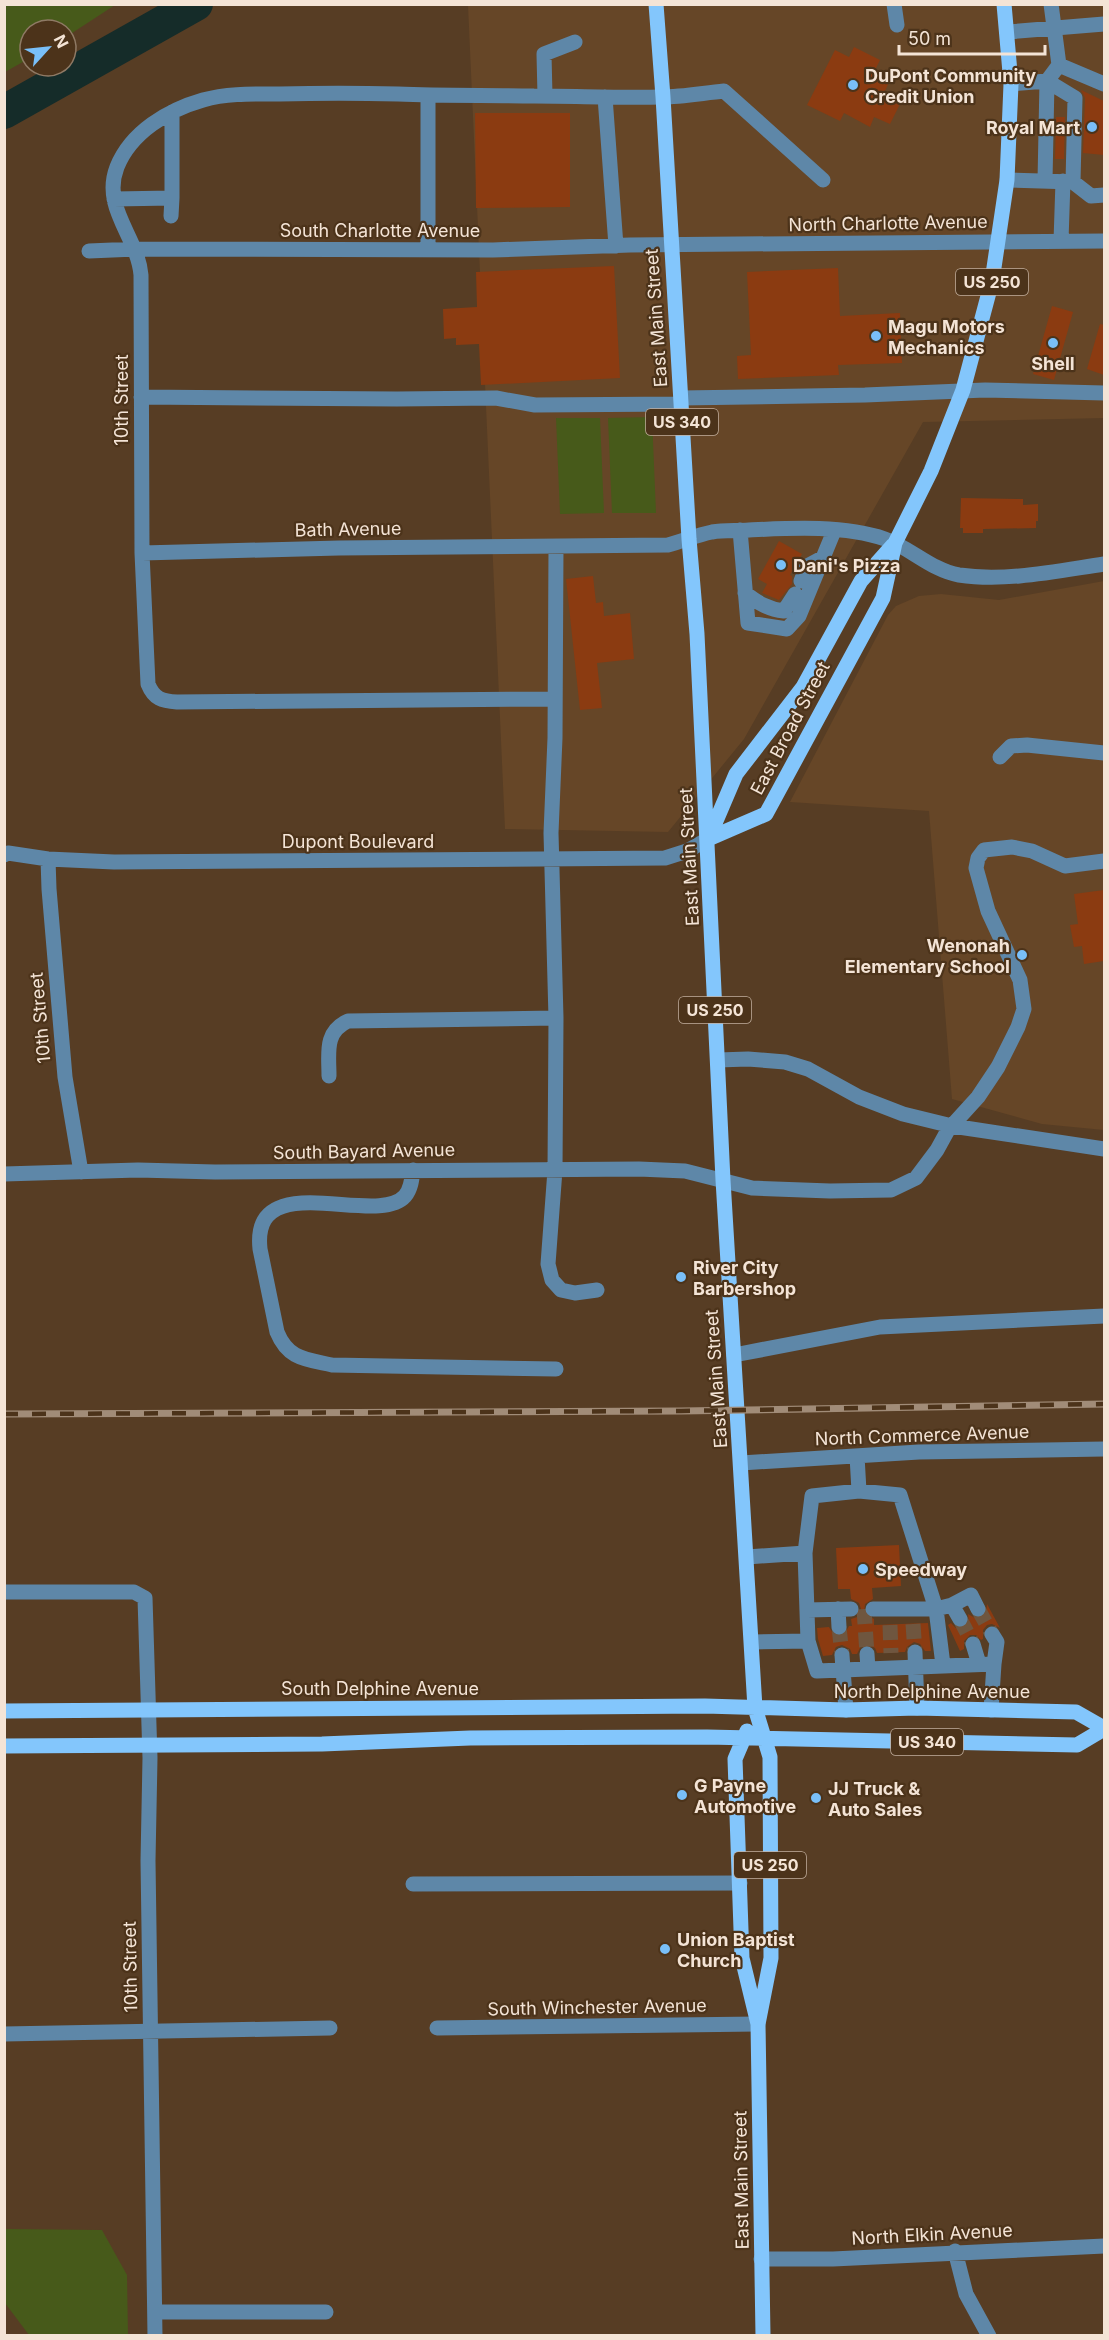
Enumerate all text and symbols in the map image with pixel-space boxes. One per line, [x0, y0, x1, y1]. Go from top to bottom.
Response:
north arrow [18, 18, 78, 78]
scale bar [899, 18, 1044, 56]
text: 50 m [908, 28, 951, 49]
text: N [50, 31, 73, 51]
place label: DuPont Community Credit Union [865, 65, 1036, 107]
marker: DuPont Community Credit Union [846, 78, 860, 92]
place label: Royal Mart [986, 117, 1080, 138]
marker: Royal Mart [1085, 120, 1099, 134]
street label: North Charlotte Avenue [788, 211, 988, 235]
street label: South Charlotte Avenue [280, 220, 480, 241]
street label: East Main Street [641, 248, 671, 388]
road number: US 250 [956, 269, 1028, 295]
place label: Magu Motors Mechanics [888, 316, 1005, 358]
marker: Magu Motors Mechanics [869, 329, 883, 343]
marker: Shell [1046, 336, 1060, 350]
place label: Shell [1031, 353, 1075, 374]
street label: 10th Street [111, 354, 132, 446]
road number: US 340 [646, 409, 718, 435]
street label: Bath Avenue [294, 518, 402, 540]
place label: Dani's Pizza [793, 555, 900, 576]
marker: Dani's Pizza [774, 558, 788, 572]
street label: East Broad Street [746, 658, 834, 798]
street label: East Main Street [675, 787, 703, 927]
street label: Dupont Boulevard [282, 831, 434, 852]
place label: Wenonah Elementary School [845, 935, 1010, 977]
marker: Wenonah Elementary School [1015, 948, 1029, 962]
street label: 10th Street [26, 971, 54, 1064]
road number: US 250 [679, 997, 751, 1023]
street label: South Bayard Avenue [273, 1139, 455, 1163]
place label: River City Barbershop [693, 1257, 796, 1299]
marker: River City Barbershop [674, 1270, 688, 1284]
street label: East Main Street [701, 1309, 731, 1449]
street label: North Commerce Avenue [814, 1421, 1030, 1449]
place label: Speedway [875, 1559, 967, 1580]
marker: Speedway [856, 1562, 870, 1576]
street label: South Delphine Avenue [281, 1678, 479, 1699]
street label: North Delphine Avenue [834, 1681, 1030, 1702]
road number: US 340 [891, 1729, 963, 1755]
place label: G Payne Automotive [694, 1775, 797, 1817]
place label: JJ Truck & Auto Sales [828, 1778, 922, 1820]
marker: G Payne Automotive [675, 1788, 689, 1802]
marker: JJ Truck & Auto Sales [809, 1791, 823, 1805]
road number: US 250 [734, 1852, 806, 1878]
street label: 10th Street [119, 1921, 141, 2013]
place label: Union Baptist Church [677, 1929, 795, 1971]
marker: Union Baptist Church [658, 1942, 672, 1956]
street label: South Winchester Avenue [487, 1995, 707, 2019]
street label: East Main Street [729, 2110, 753, 2249]
street label: North Elkin Avenue [851, 2219, 1013, 2249]

